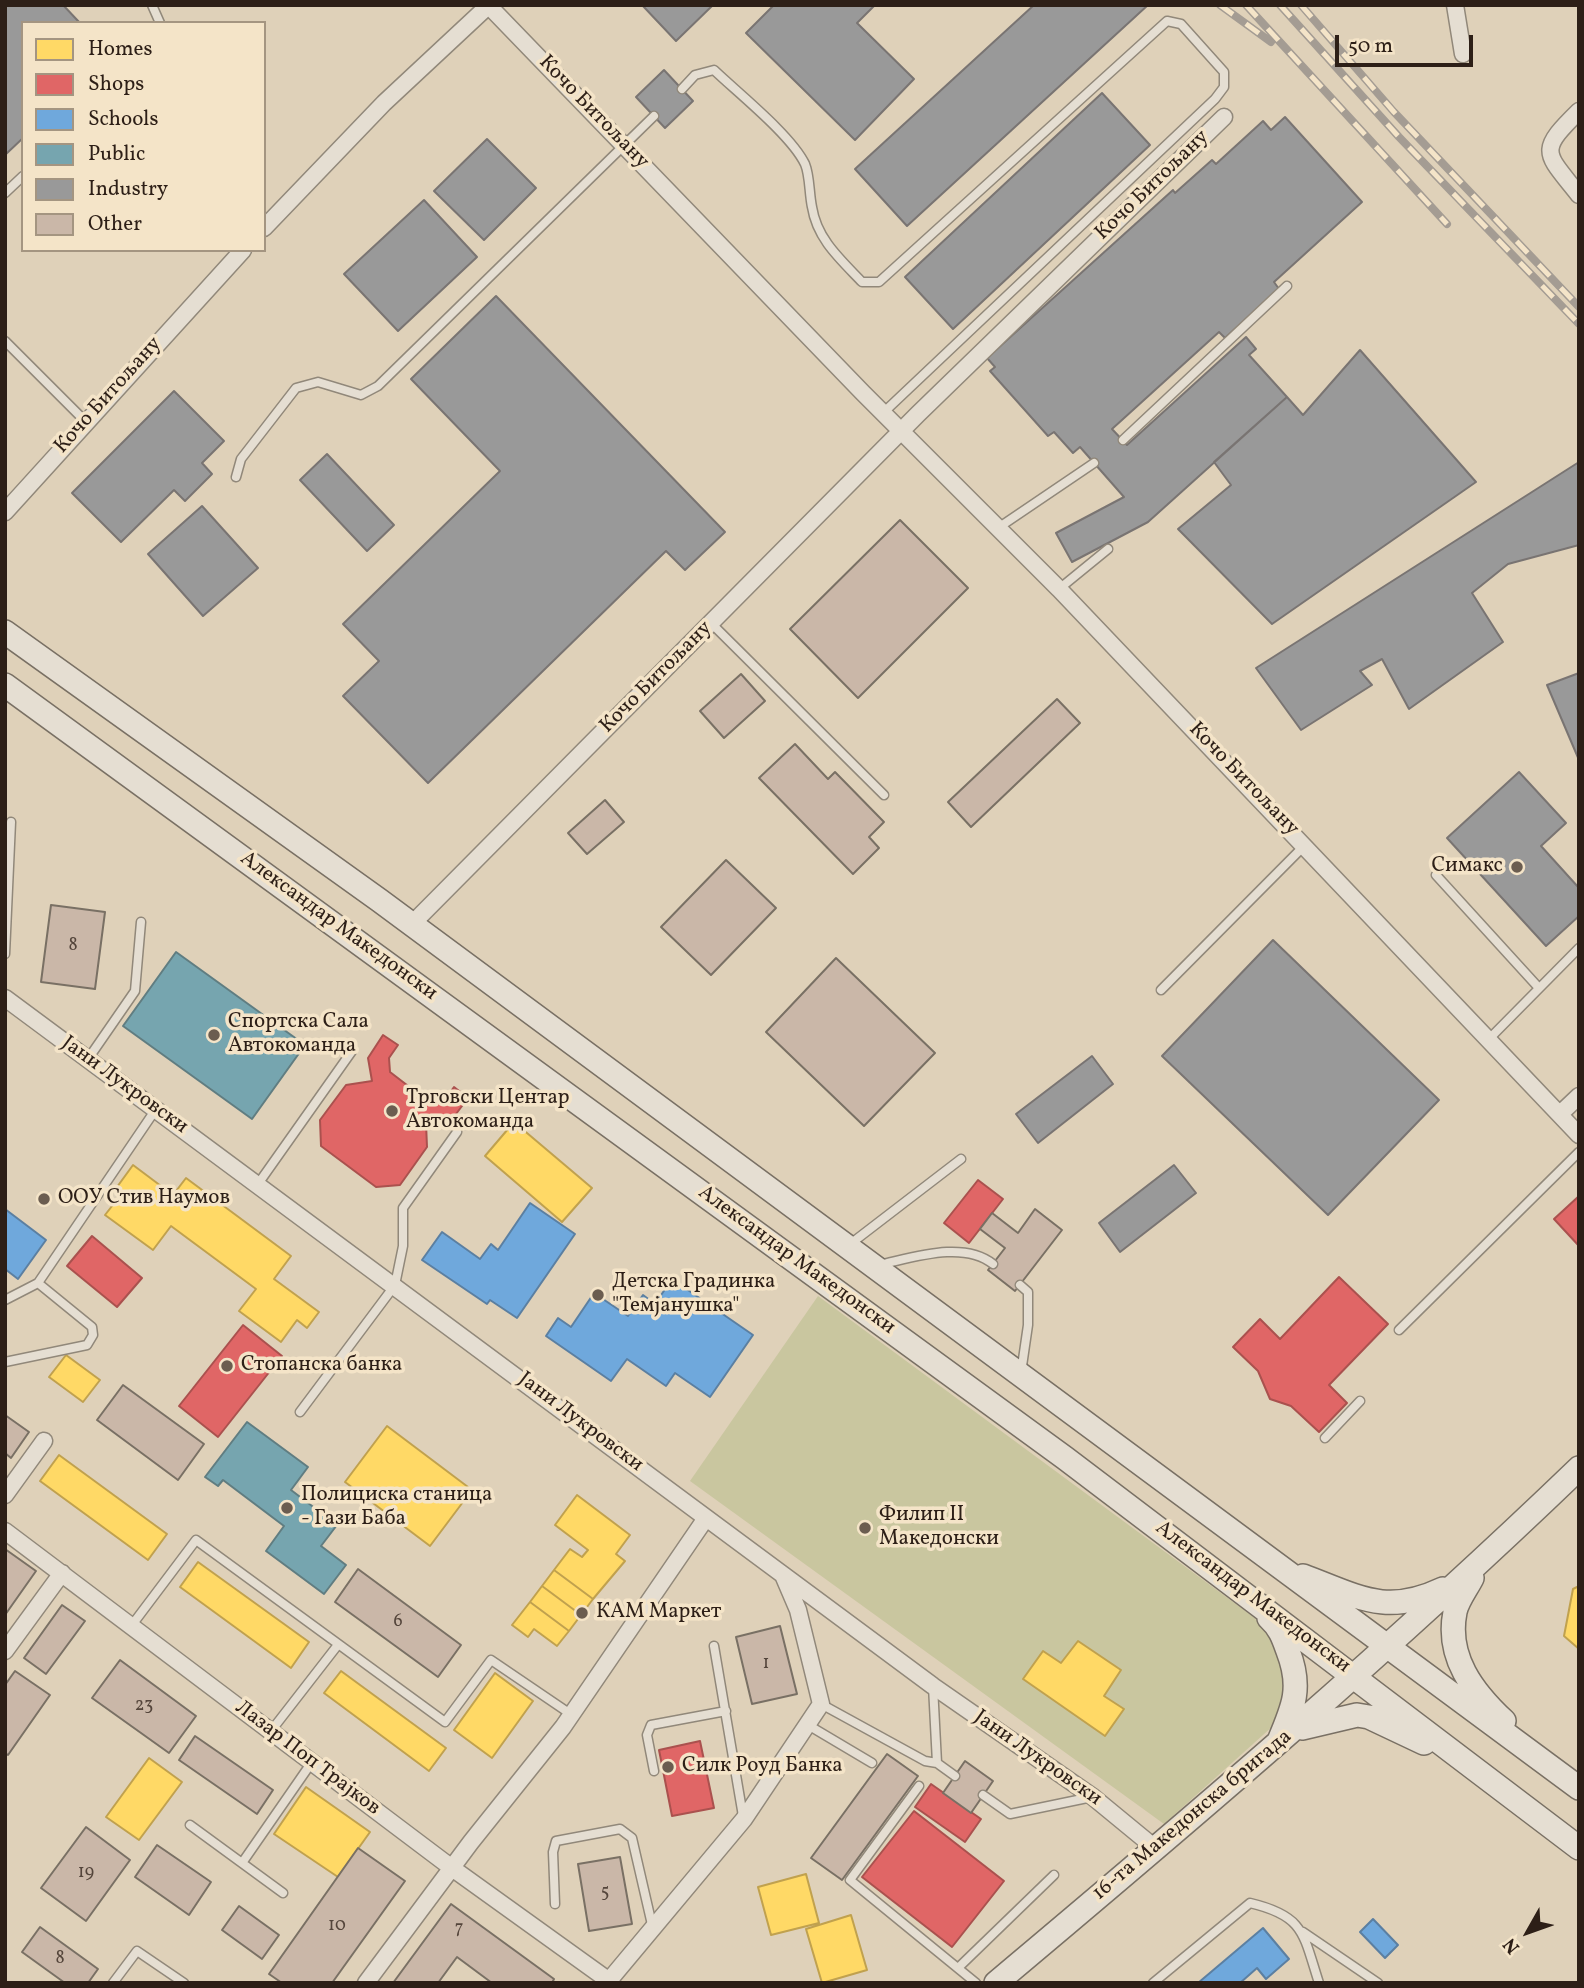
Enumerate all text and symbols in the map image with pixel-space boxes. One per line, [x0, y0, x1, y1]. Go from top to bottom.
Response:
legend [21, 21, 266, 252]
scale bar [1339, 21, 1477, 65]
text: 50 m [1348, 32, 1393, 61]
text: Homes [88, 35, 153, 64]
street label: Кочо Битољану [532, 51, 654, 175]
text: Shops [88, 70, 144, 99]
text: Schools [88, 105, 158, 134]
street label: Кочо Битољану [1091, 125, 1215, 247]
text: Public [88, 140, 145, 169]
text: Industry [88, 175, 168, 204]
text: Other [88, 210, 142, 239]
street label: Кочо Битољану [50, 332, 168, 460]
street label: Кочо Битољану [596, 617, 718, 739]
street label: Кочо Битољану [1182, 718, 1304, 842]
street label: Александар Македонски [234, 847, 442, 1007]
place label: Симакс [1431, 854, 1503, 880]
marker: Симакс [1509, 859, 1525, 875]
house number: 8 [68, 936, 78, 958]
place label: Спортска Сала Автокоманда [228, 1010, 369, 1060]
marker: Спортска Сала Автокоманда [206, 1027, 222, 1043]
street label: Јани Лукровски [56, 1032, 192, 1140]
place label: Трговски Центар Автокоманда [406, 1086, 569, 1136]
marker: Трговски Центар Автокоманда [384, 1103, 400, 1119]
street label: Александар Македонски [692, 1181, 900, 1341]
place label: ООУ Стив Наумов [58, 1186, 230, 1212]
marker: ООУ Стив Наумов [36, 1191, 52, 1207]
place label: Детска Градинка "Темјанушка" [612, 1270, 775, 1320]
marker: Детска Градинка "Темјанушка" [590, 1287, 606, 1303]
place label: Стопанска банка [241, 1353, 402, 1379]
marker: Стопанска банка [219, 1358, 235, 1374]
street label: Јани Лукровски [512, 1368, 648, 1478]
place label: Полициска станица - Гази Баба [301, 1483, 493, 1533]
marker: Полициска станица - Гази Баба [279, 1500, 295, 1516]
place label: Филип II Македонски [879, 1503, 999, 1553]
street label: Александар Македонски [1149, 1516, 1355, 1680]
marker: Филип II Македонски [857, 1520, 873, 1536]
place label: КАМ Маркет [596, 1600, 721, 1626]
marker: КАМ Маркет [574, 1605, 590, 1621]
house number: 6 [393, 1612, 403, 1634]
house number: 1 [763, 1654, 769, 1676]
house number: 23 [135, 1696, 153, 1718]
street label: Лазар Поп Трајков [229, 1696, 385, 1822]
street label: Јани Лукровски [968, 1706, 1106, 1812]
street label: 16-та Македонска бригада [1088, 1725, 1298, 1907]
place label: Силк Роуд Банка [682, 1754, 843, 1780]
marker: Силк Роуд Банка [660, 1759, 676, 1775]
house number: 19 [78, 1863, 94, 1885]
house number: 5 [601, 1883, 609, 1905]
north arrow [1493, 1897, 1563, 1967]
house number: 10 [328, 1916, 346, 1938]
house number: 7 [455, 1919, 463, 1941]
text: N [1498, 1932, 1526, 1959]
house number: 8 [55, 1949, 65, 1971]

